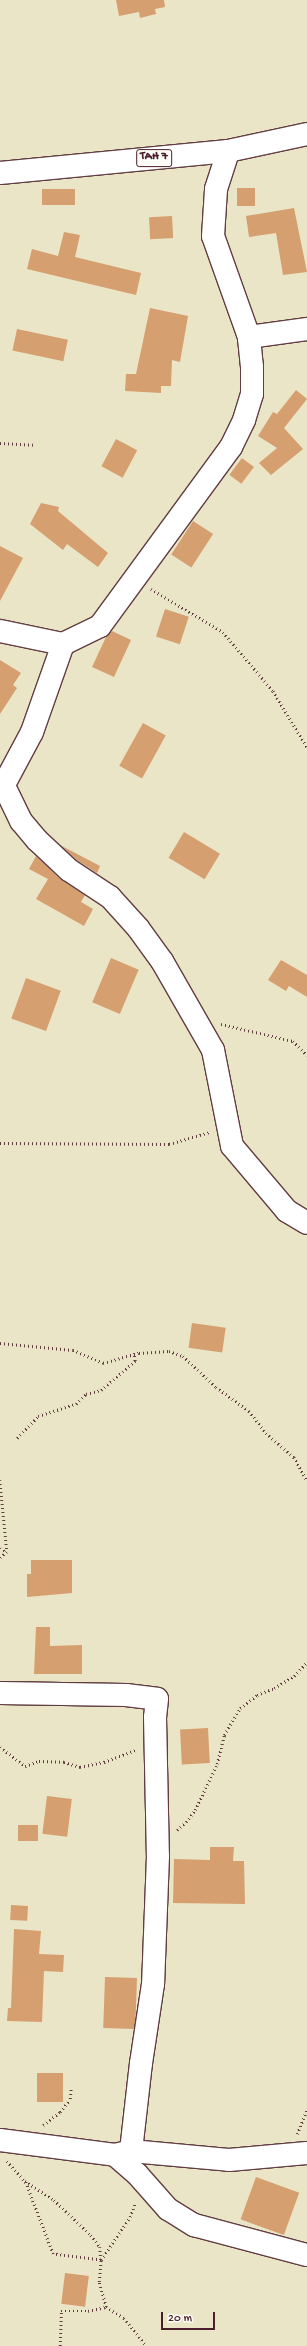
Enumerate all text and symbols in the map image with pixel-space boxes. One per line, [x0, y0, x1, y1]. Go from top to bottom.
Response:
road number: TAH 7 [136, 148, 172, 168]
scale bar [163, 2304, 217, 2330]
text: 20 m [168, 2312, 192, 2326]

